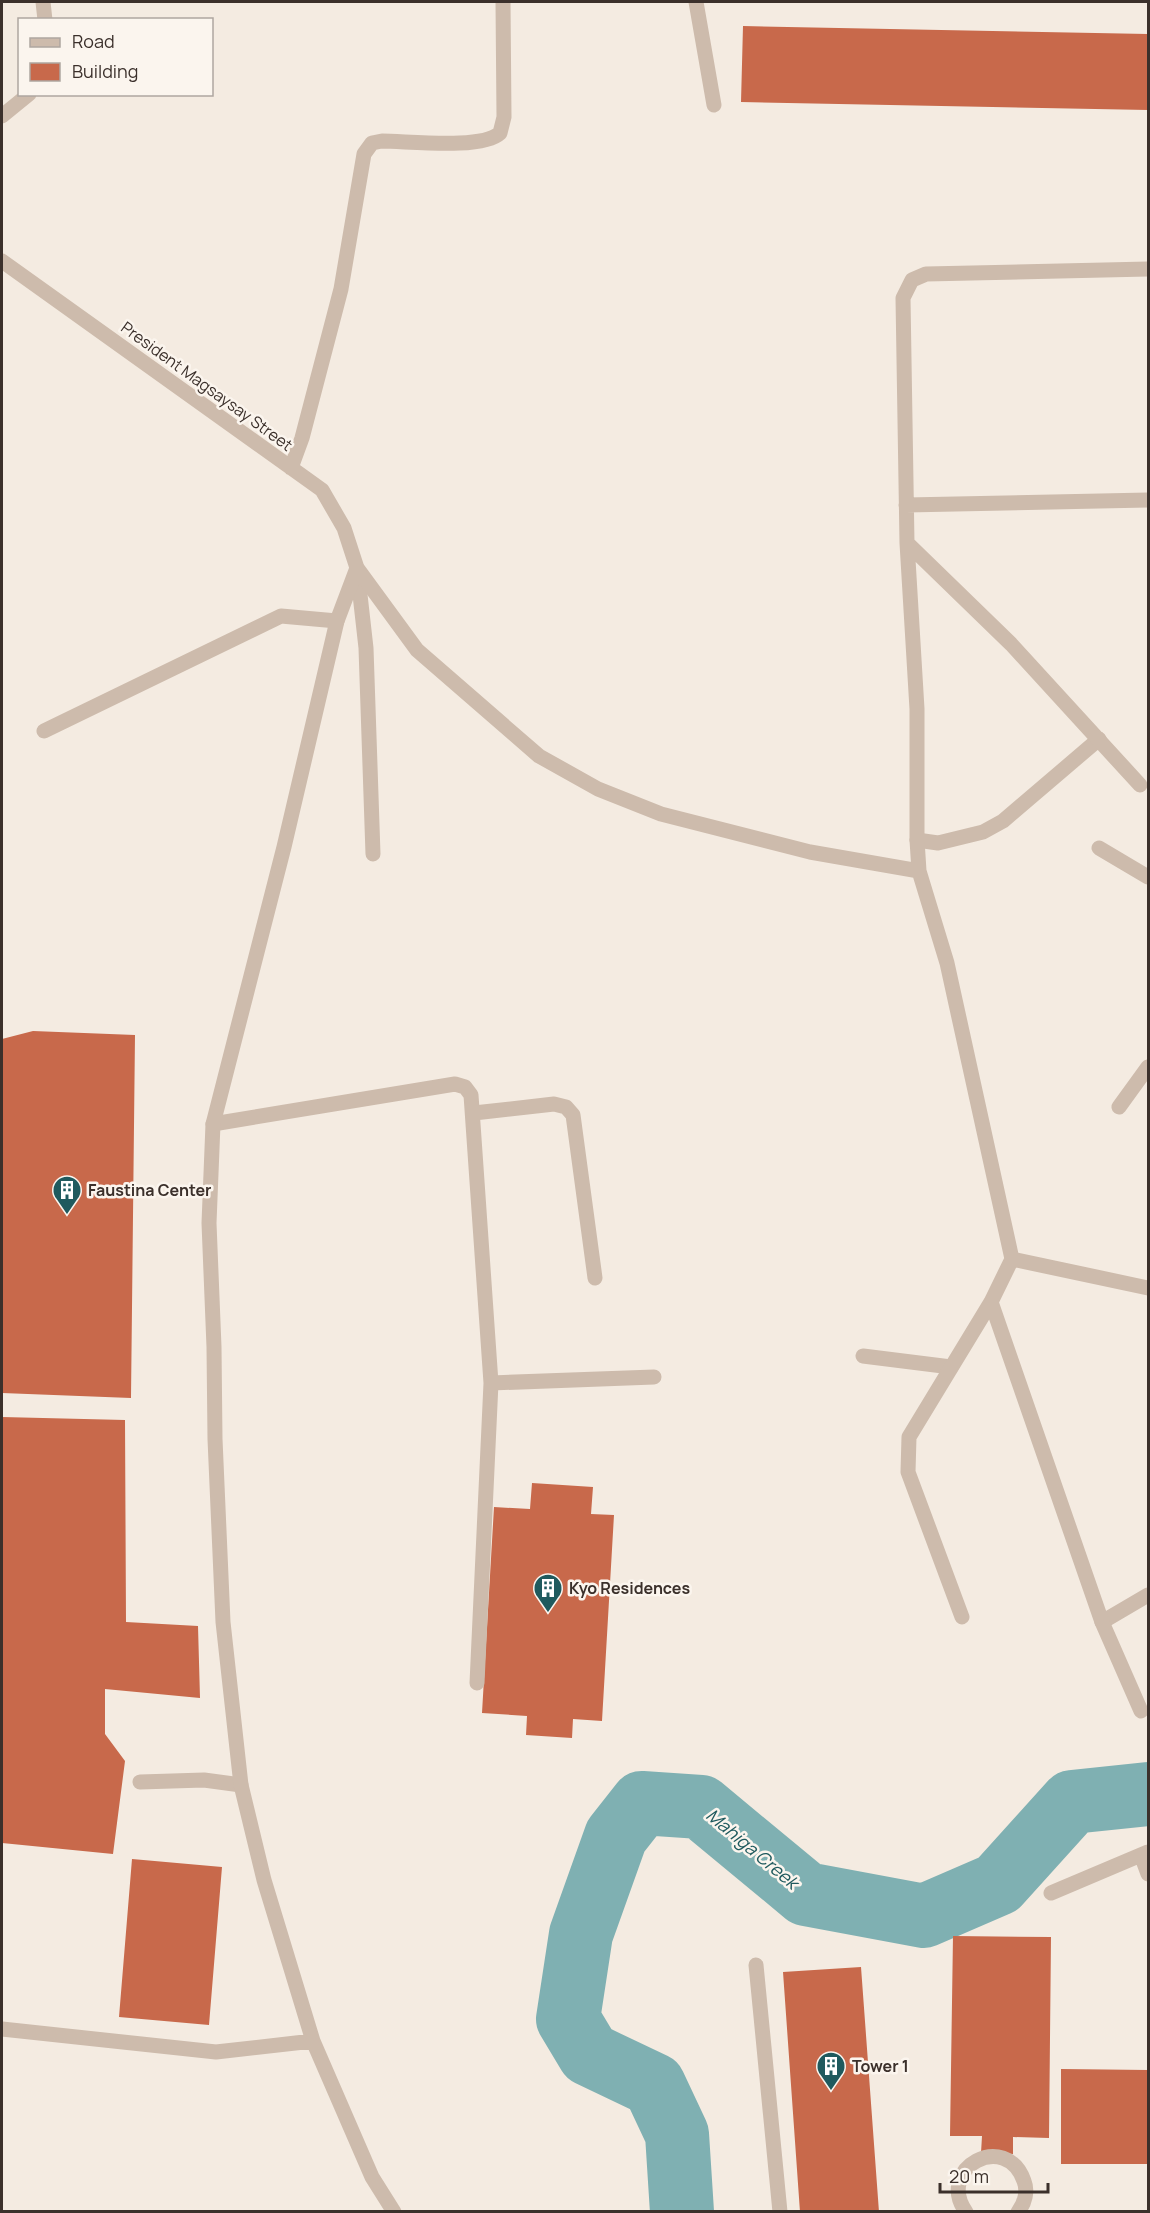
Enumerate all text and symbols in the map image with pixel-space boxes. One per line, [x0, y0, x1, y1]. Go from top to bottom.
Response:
legend [18, 18, 213, 96]
text: Road [72, 29, 115, 53]
text: Building [72, 59, 138, 83]
street label: President Magsaysay Street [117, 316, 297, 456]
building icon: Faustina Center [51, 1174, 83, 1216]
place label: Faustina Center [88, 1179, 212, 1201]
building icon: Kyo Residences [532, 1572, 564, 1614]
place label: Kyo Residences [569, 1577, 690, 1599]
water label: Mahiga Creek [701, 1803, 806, 1896]
building icon: Tower 1 [815, 2050, 847, 2092]
place label: Tower 1 [852, 2055, 909, 2077]
scale bar [940, 2156, 1048, 2194]
text: 20 m [949, 2164, 989, 2188]

